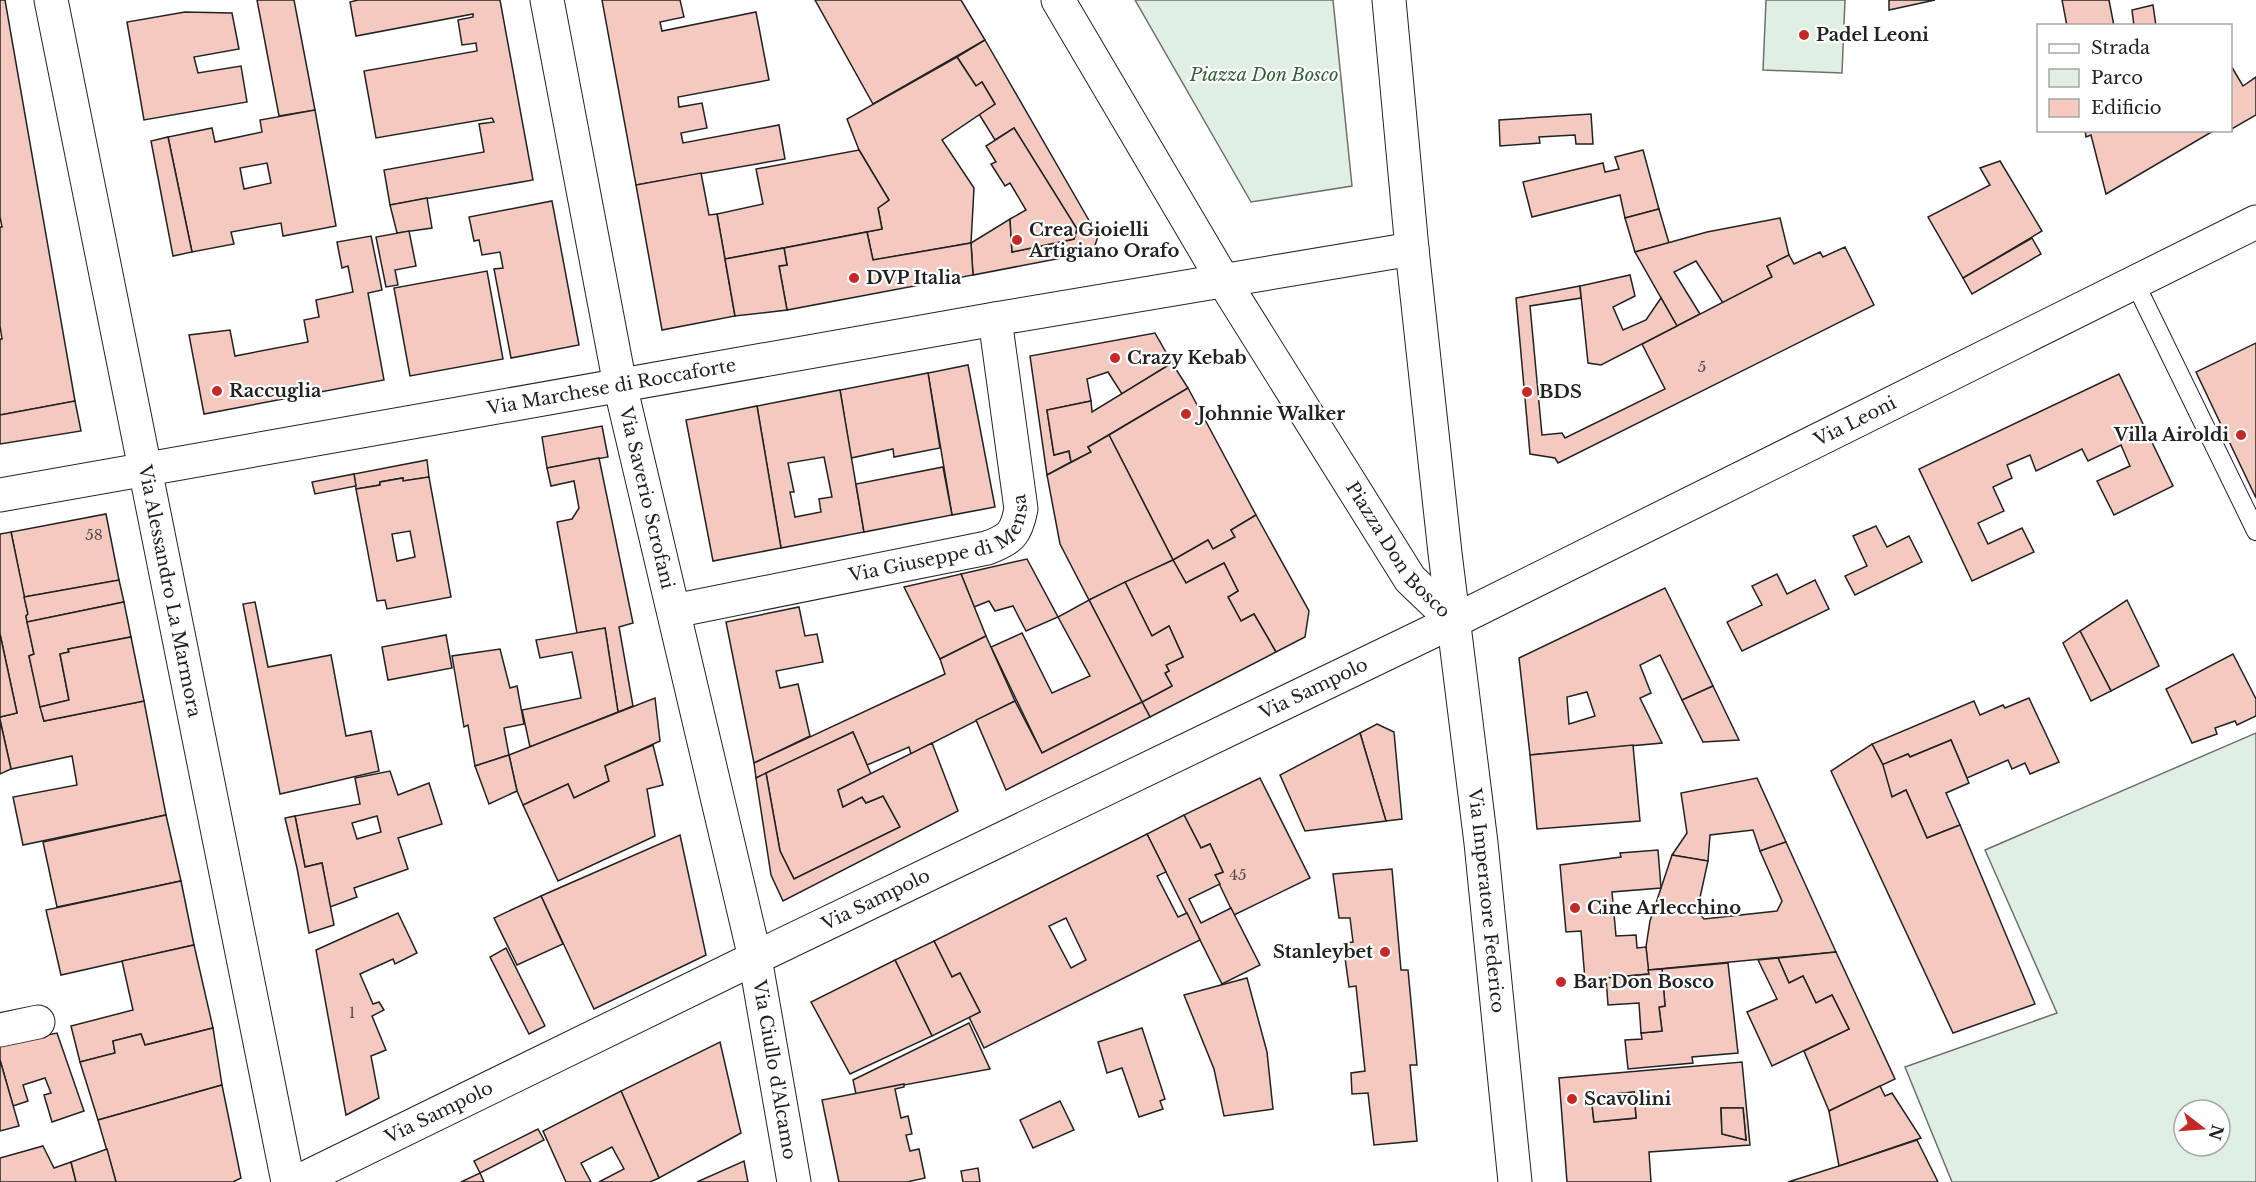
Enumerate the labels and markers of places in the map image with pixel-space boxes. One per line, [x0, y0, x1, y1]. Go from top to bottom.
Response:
place label: Padel Leoni [1816, 24, 1929, 46]
marker: Padel Leoni [1797, 28, 1811, 42]
place label: Crea Gioielli Artigiano Orafo [1028, 219, 1179, 262]
marker: Crea Gioielli Artigiano Orafo [1010, 233, 1024, 247]
place label: DVP Italia [866, 267, 962, 289]
marker: DVP Italia [847, 271, 861, 285]
place label: Crazy Kebab [1127, 347, 1247, 369]
marker: Crazy Kebab [1108, 351, 1122, 365]
place label: Raccuglia [229, 380, 322, 402]
place label: BDS [1539, 381, 1582, 403]
marker: Raccuglia [210, 384, 224, 398]
marker: BDS [1520, 385, 1534, 399]
place label: Johnnie Walker [1194, 403, 1345, 425]
marker: Johnnie Walker [1179, 407, 1193, 421]
place label: Villa Airoldi [2113, 424, 2229, 446]
marker: Villa Airoldi [2234, 428, 2248, 442]
place label: Cine Arlecchino [1587, 897, 1741, 919]
marker: Cine Arlecchino [1568, 901, 1582, 915]
place label: Stanleybet [1273, 941, 1373, 963]
marker: Stanleybet [1378, 945, 1392, 959]
place label: Bar Don Bosco [1573, 971, 1714, 993]
marker: Bar Don Bosco [1554, 975, 1568, 989]
place label: Scavolini [1584, 1088, 1672, 1110]
marker: Scavolini [1565, 1092, 1579, 1106]

